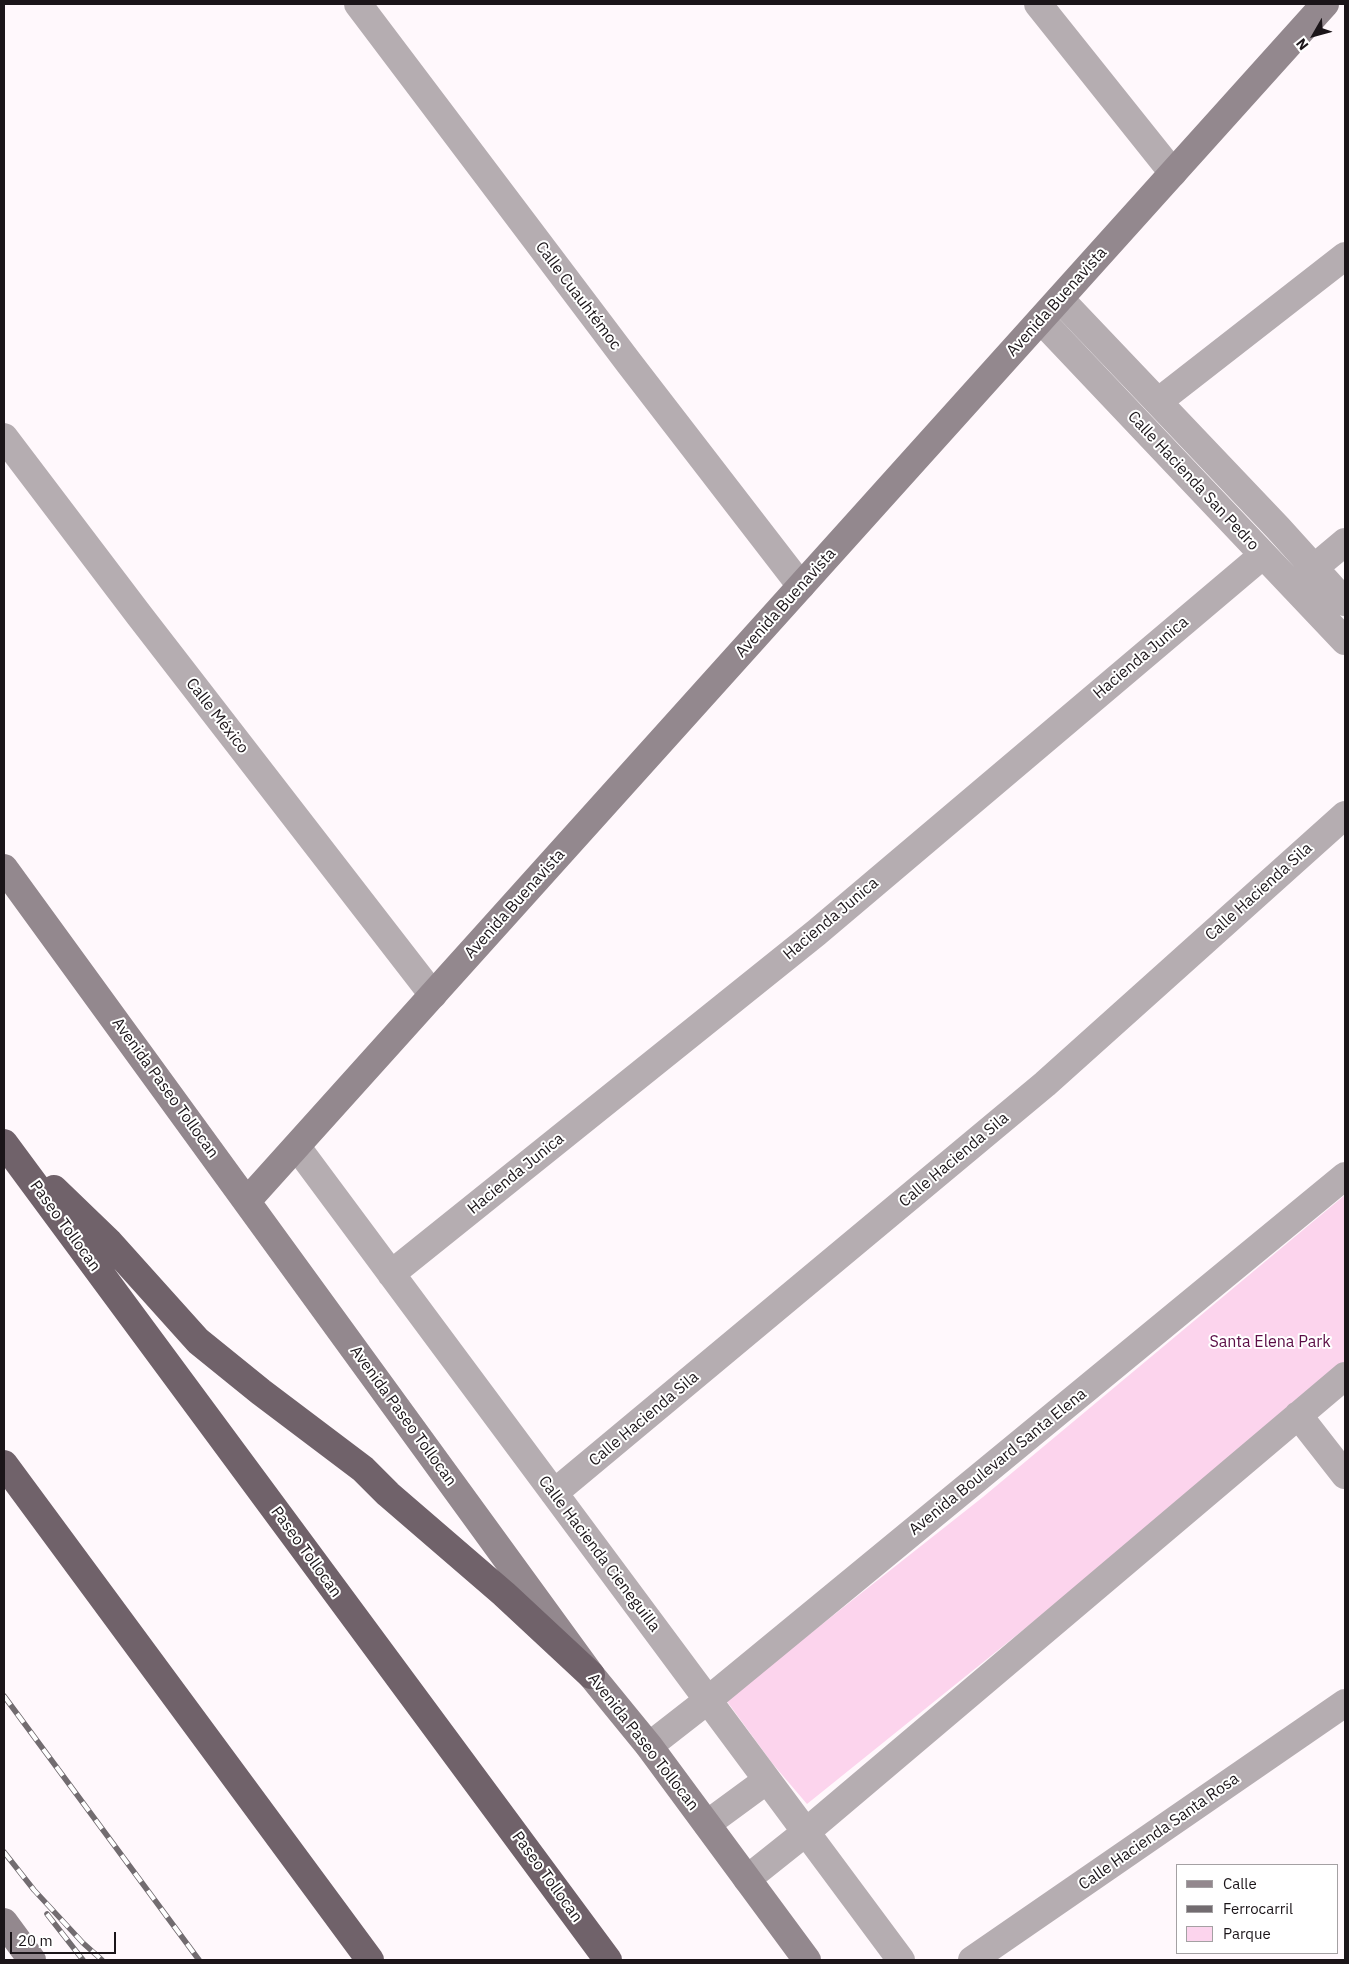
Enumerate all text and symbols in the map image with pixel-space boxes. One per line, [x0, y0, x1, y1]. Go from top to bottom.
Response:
north arrow [1289, 10, 1339, 60]
text: N [1292, 35, 1312, 54]
street label: Calle Cuauhtémoc [531, 238, 625, 354]
street label: Avenida Buenavista [1003, 243, 1111, 361]
street label: Calle Hacienda San Pedro [1123, 407, 1263, 555]
street label: Avenida Buenavista [732, 544, 840, 662]
street label: Hacienda Junica [1090, 613, 1192, 703]
street label: Calle México [182, 675, 252, 757]
street label: Calle Hacienda Sila [1202, 839, 1316, 945]
street label: Avenida Buenavista [461, 845, 569, 963]
street label: Hacienda Junica [780, 874, 882, 964]
street label: Avenida Paseo Tollocan [108, 1014, 222, 1162]
street label: Calle Hacienda Sila [895, 1109, 1013, 1211]
street label: Hacienda Junica [464, 1129, 568, 1219]
street label: Paseo Tollocan [26, 1177, 104, 1275]
park label: Santa Elena Park [1209, 1332, 1331, 1352]
street label: Avenida Paseo Tollocan [346, 1342, 460, 1490]
street label: Calle Hacienda Sila [585, 1368, 703, 1470]
street label: Avenida Boulevard Santa Elena [905, 1384, 1091, 1540]
street label: Calle Hacienda Cieneguilla [534, 1472, 664, 1636]
street label: Paseo Tollocan [267, 1503, 345, 1601]
street label: Avenida Paseo Tollocan [583, 1670, 703, 1814]
street label: Calle Hacienda Santa Rosa [1075, 1769, 1243, 1895]
street label: Paseo Tollocan [508, 1828, 586, 1926]
legend [1176, 1864, 1339, 1954]
text: Ferrocarril [1223, 1899, 1293, 1918]
scale bar [12, 1922, 119, 1954]
text: Parque [1223, 1924, 1271, 1943]
text: 20 m [18, 1931, 53, 1950]

